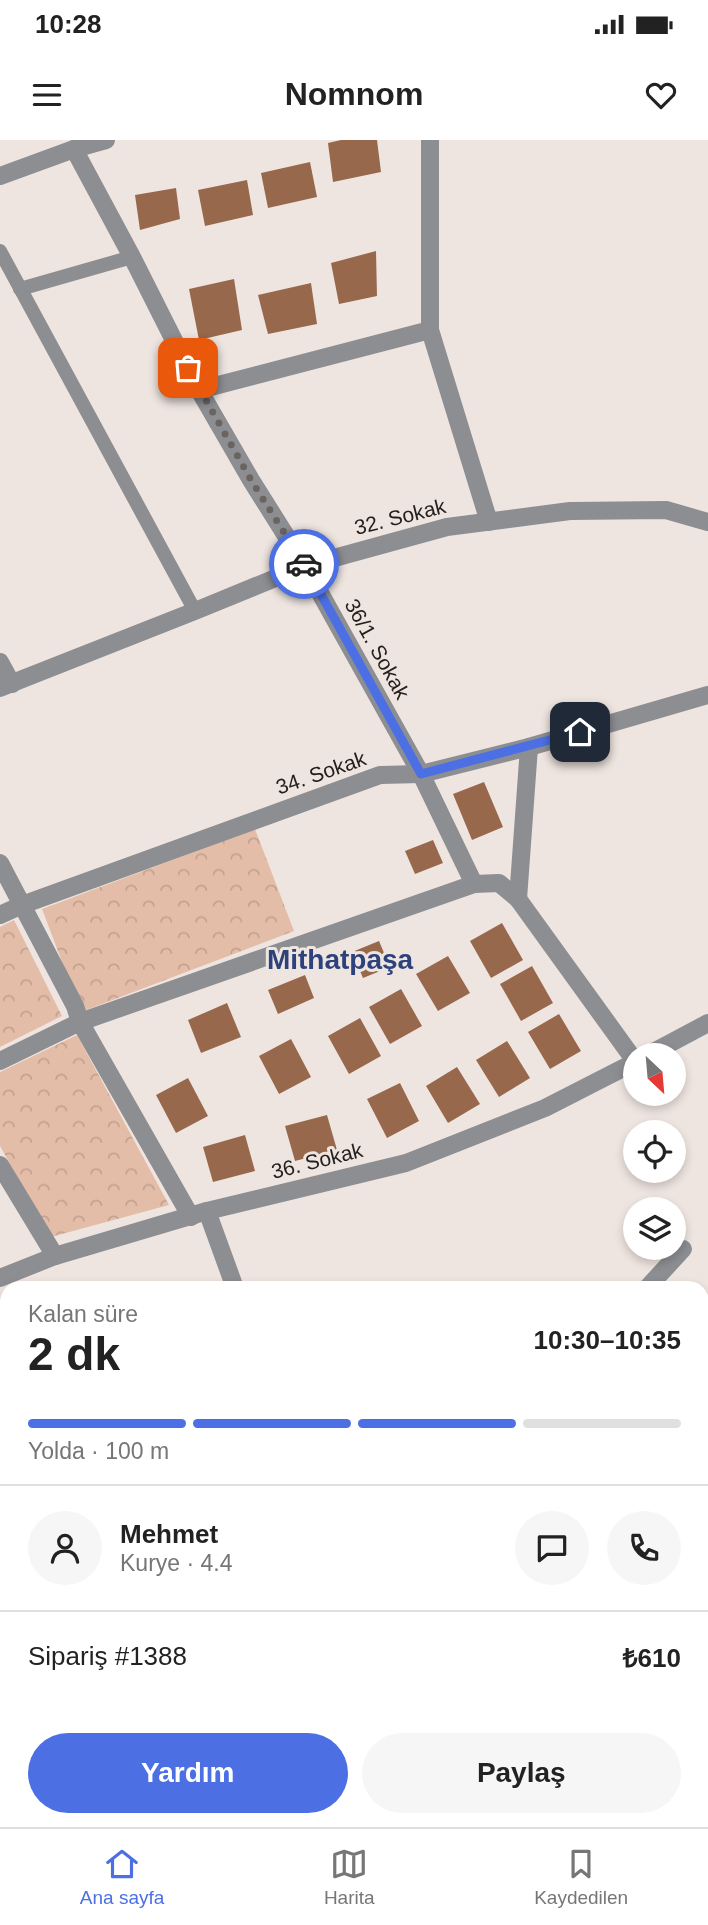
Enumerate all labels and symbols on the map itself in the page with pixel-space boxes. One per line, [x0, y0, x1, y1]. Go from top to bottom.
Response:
pin [158, 338, 218, 398]
street label: 32. Sokak [352, 494, 448, 539]
courier [269, 529, 339, 599]
street label: 36/1. Sokak [340, 595, 415, 703]
pin [550, 702, 610, 762]
street label: 34. Sokak [273, 746, 369, 799]
district label: Mithatpaşa [267, 944, 414, 975]
north arrow [623, 1043, 686, 1106]
street label: 36. Sokak [269, 1138, 365, 1183]

